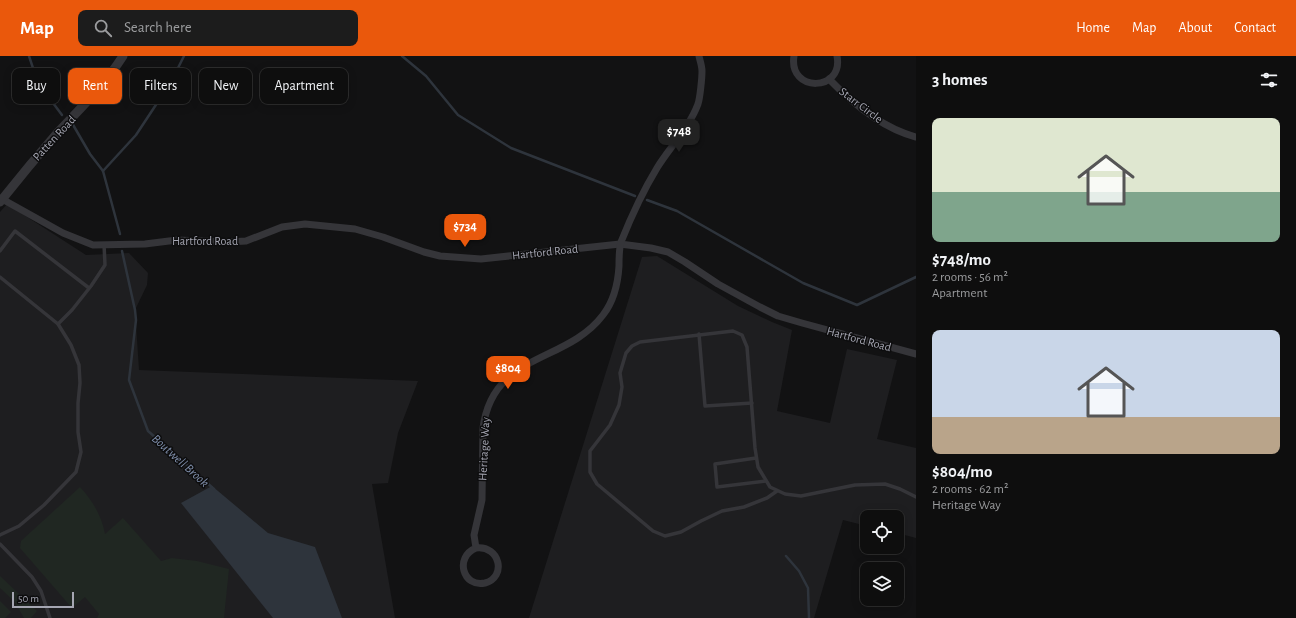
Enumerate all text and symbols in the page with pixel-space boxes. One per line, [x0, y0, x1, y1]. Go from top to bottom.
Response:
search box [78, 10, 358, 46]
icon: search [92, 17, 114, 39]
text: Map [20, 19, 54, 38]
text: Search here [124, 20, 192, 35]
text: Home [1076, 21, 1110, 35]
text: Map [1132, 21, 1156, 35]
text: About [1178, 21, 1212, 35]
text: Contact [1234, 21, 1276, 35]
chip: Buy [12, 68, 60, 104]
chip: Rent [68, 68, 122, 104]
chip: Filters [130, 68, 191, 104]
chip: New [199, 68, 252, 104]
chip: Apartment [260, 68, 348, 104]
icon: filters [1258, 69, 1280, 91]
text: 3 homes [932, 71, 988, 88]
street label: Starr Circle [837, 85, 885, 125]
street label: Patten Road [30, 113, 78, 163]
pin: $748 [655, 119, 703, 153]
text: $748 [667, 125, 691, 138]
icon: home [1070, 144, 1142, 216]
pin: $734 [441, 214, 489, 248]
text: $734 [453, 220, 477, 233]
street label: Hartford Road [172, 235, 238, 247]
street label: Hartford Road [511, 243, 579, 261]
text: $748/mo [932, 251, 991, 268]
text: 2 rooms · 56 m² [932, 271, 1008, 284]
text: Apartment [932, 287, 987, 300]
street label: Hartford Road [825, 325, 893, 353]
pin: $804 [484, 356, 532, 390]
icon: home [1070, 356, 1142, 428]
text: $804 [495, 362, 521, 375]
street label: Heritage Way [476, 417, 493, 481]
water label: Boutwell Brook [149, 432, 211, 490]
text: $804/mo [932, 463, 992, 480]
text: 2 rooms · 62 m² [932, 483, 1008, 496]
text: Heritage Way [932, 499, 1001, 512]
map controls [860, 510, 904, 606]
button: locate [860, 510, 904, 554]
button: layers [860, 562, 904, 606]
scale bar [12, 590, 74, 609]
text: 50 m [18, 593, 39, 604]

